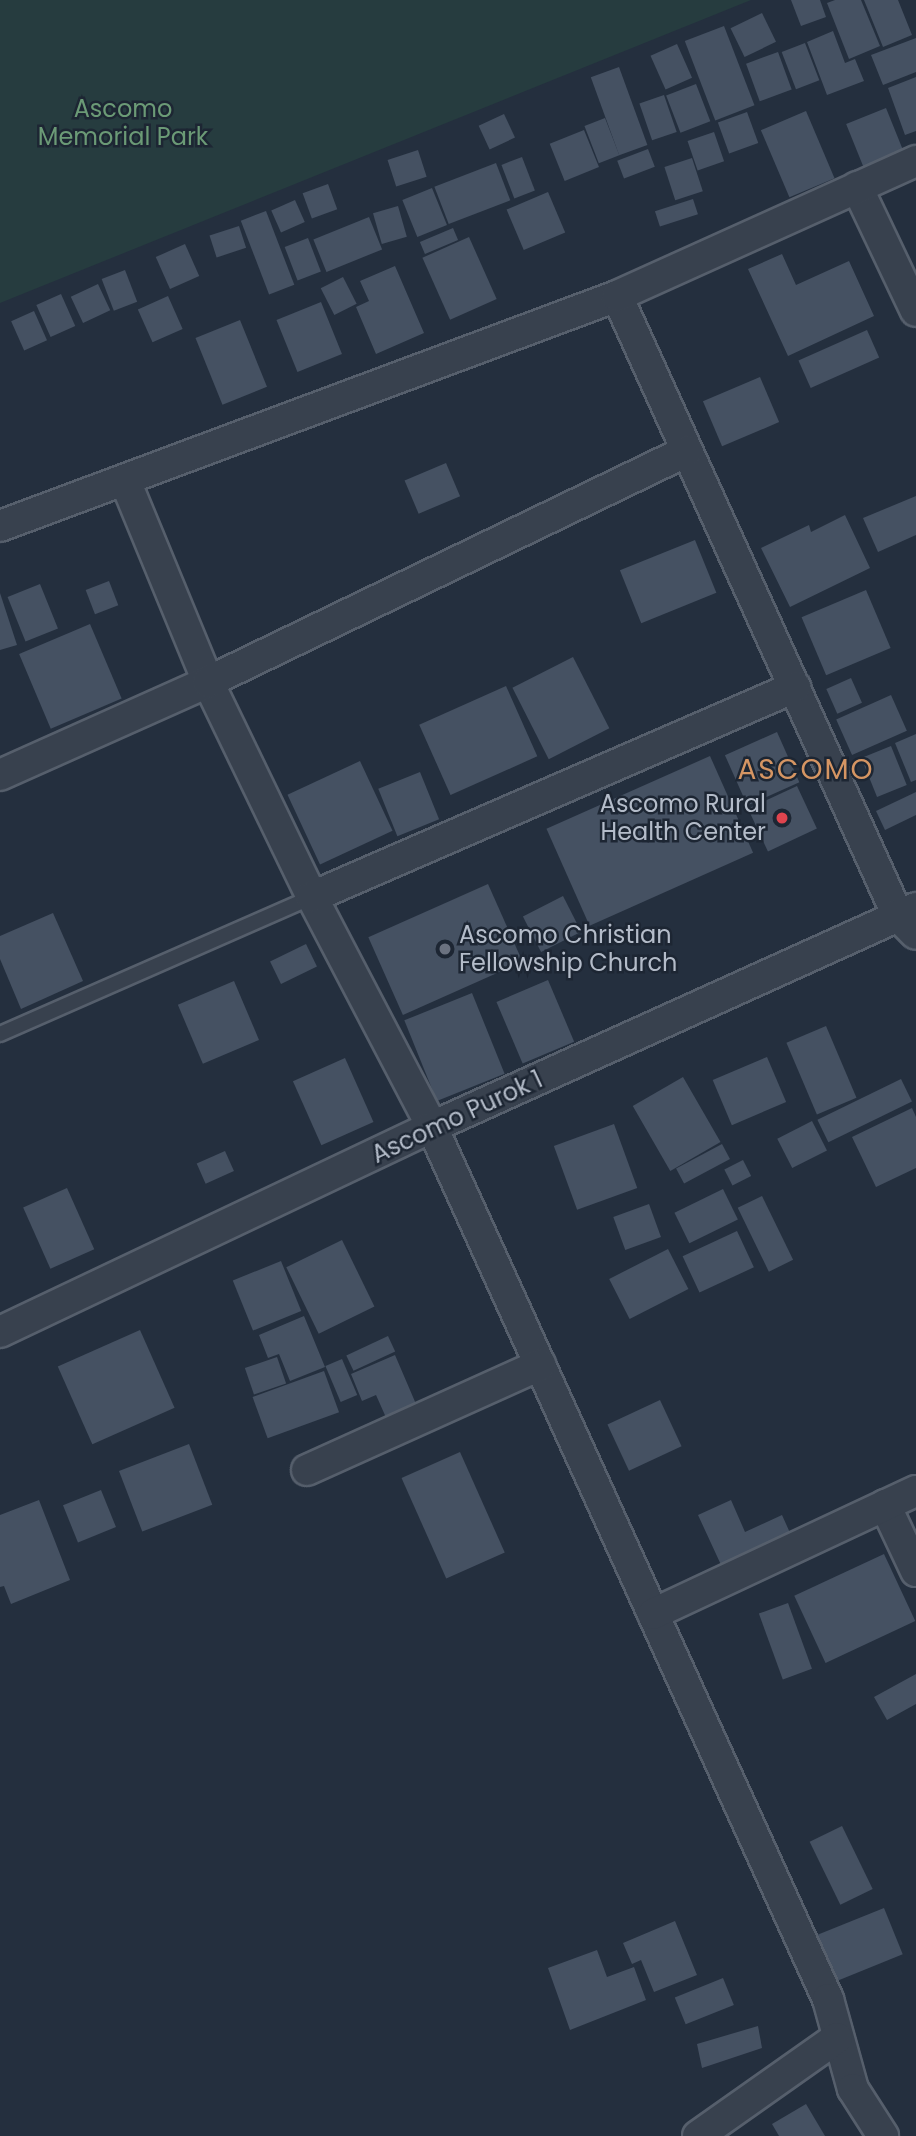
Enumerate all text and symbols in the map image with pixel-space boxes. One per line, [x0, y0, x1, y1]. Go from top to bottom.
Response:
park label: Ascomo Memorial Park [38, 95, 208, 151]
district label: ASCOMO [738, 753, 874, 787]
place label: Ascomo Rural Health Center [600, 790, 766, 846]
marker: Ascomo Rural Health Center [772, 808, 792, 828]
place label: Ascomo Christian Fellowship Church [459, 921, 677, 977]
marker: Ascomo Christian Fellowship Church [437, 941, 453, 957]
street label: Ascomo Purok 1 [367, 1065, 547, 1169]

